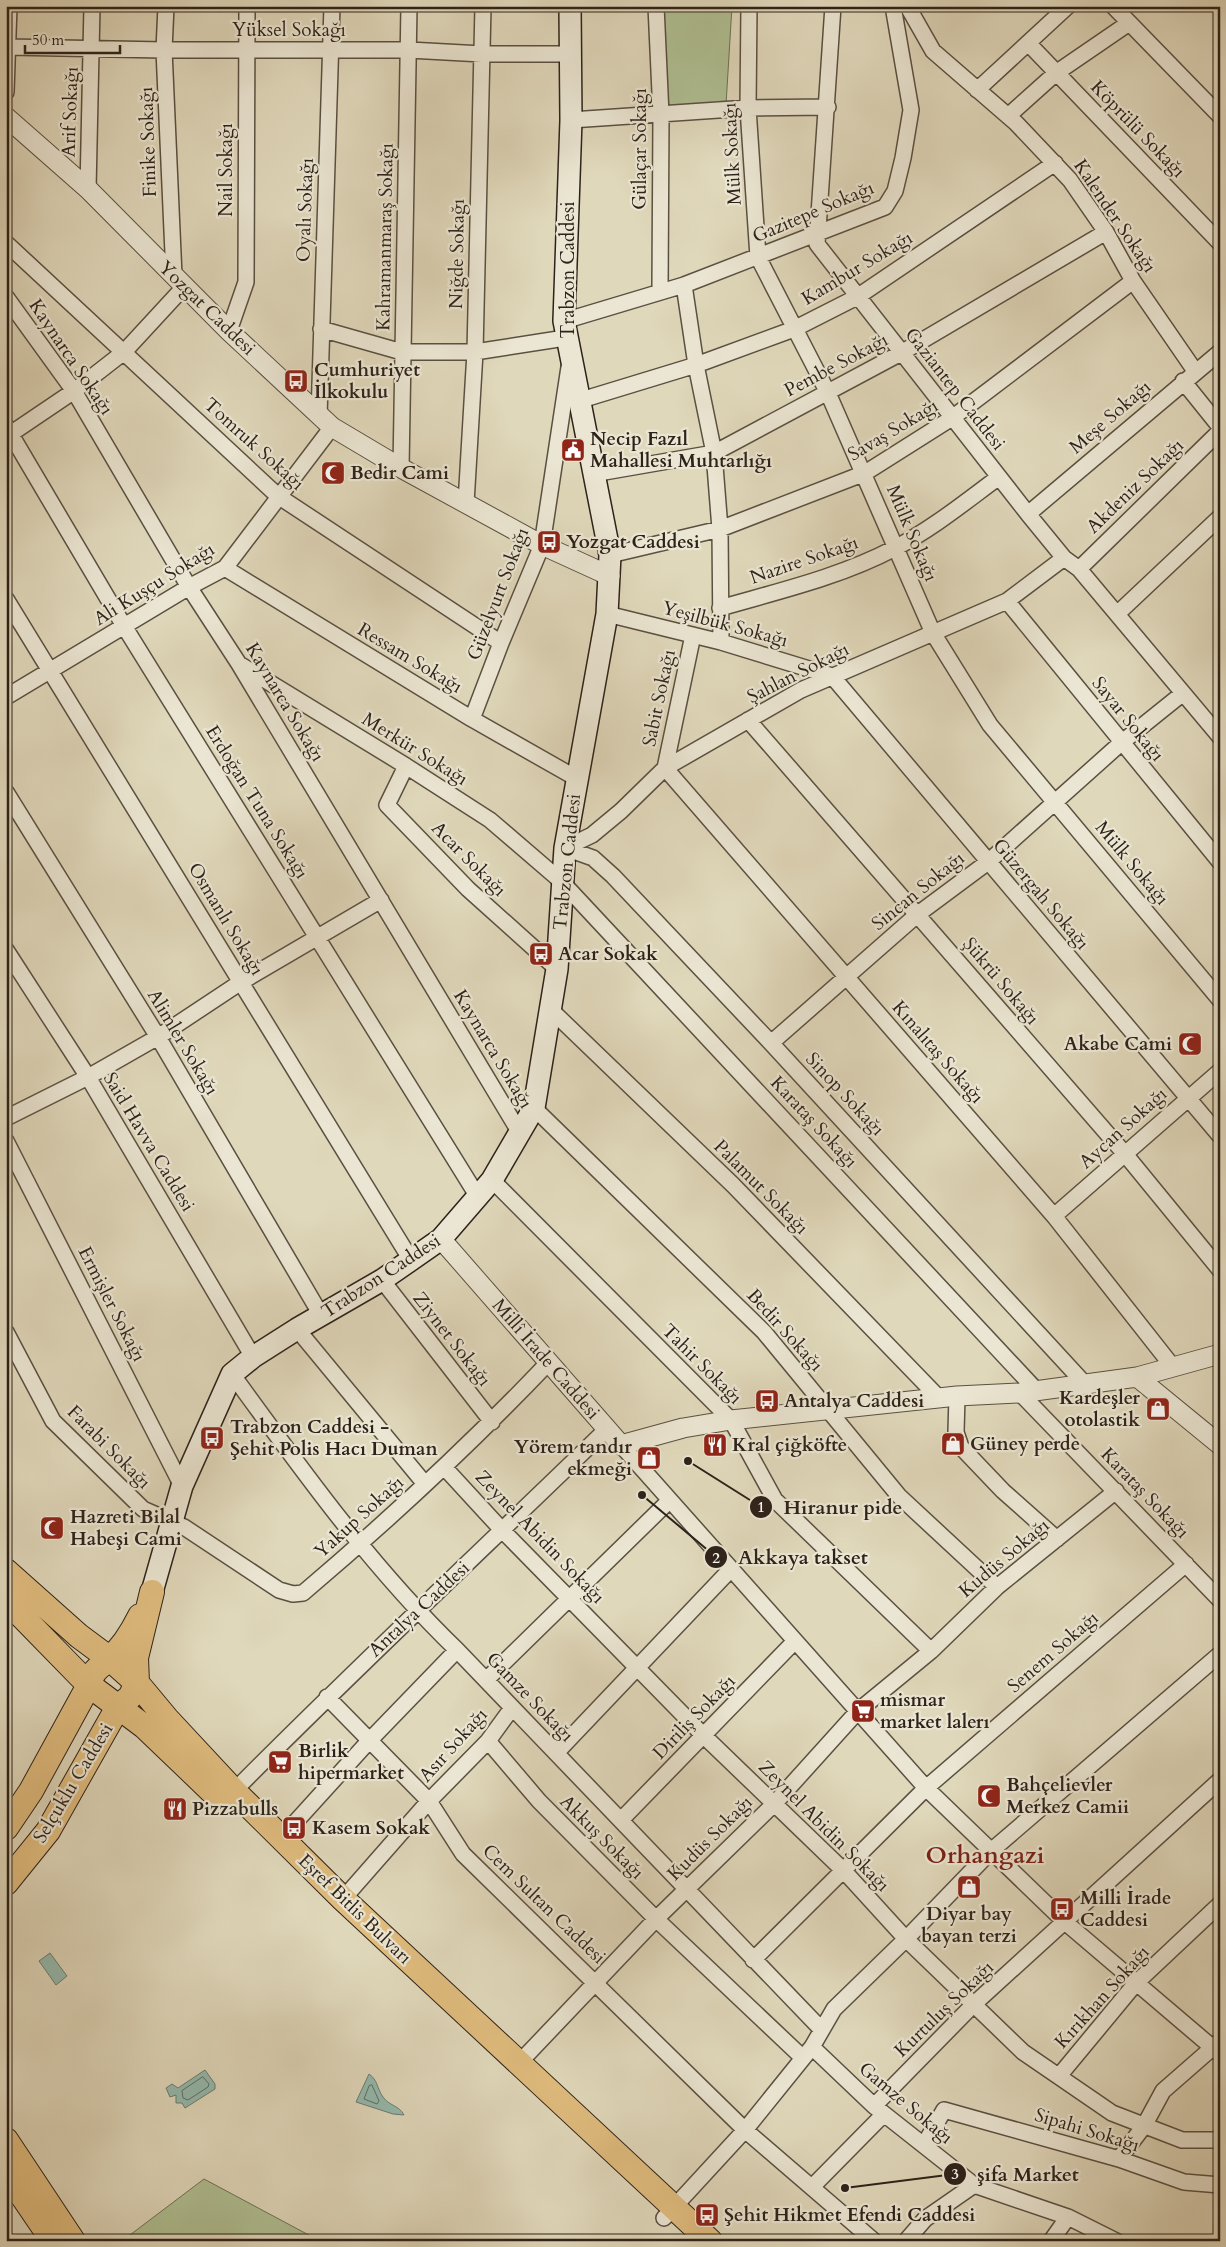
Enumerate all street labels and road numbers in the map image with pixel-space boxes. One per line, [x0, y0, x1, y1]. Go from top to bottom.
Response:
street label: Yüksel Sokağı [232, 17, 346, 43]
street label: Arif Sokağı [55, 66, 85, 158]
street label: Köprülü Sokağı [1085, 75, 1191, 183]
street label: Finike Sokağı [133, 86, 163, 198]
street label: Gülaçar Sokağı [627, 88, 653, 210]
street label: Mülk Sokağı [716, 102, 748, 206]
street label: Nail Sokağı [213, 123, 239, 217]
street label: Kahramanmaraş Sokağı [370, 143, 400, 331]
street label: Kalender Sokağı [1067, 154, 1163, 278]
street label: Oyalı Sokağı [290, 158, 320, 262]
street label: Gazitepe Sokağı [748, 175, 878, 249]
street label: Niğde Sokağı [443, 199, 471, 309]
street label: Trabzon Caddesi [555, 201, 581, 339]
street label: Kambur Sokağı [797, 225, 917, 311]
street label: Yozgat Caddesi [153, 255, 261, 361]
street label: Kaynarca Sokağı [23, 294, 119, 420]
street label: Gaziantep Caddesi [899, 322, 1011, 456]
street label: Pembe Sokağı [780, 327, 892, 403]
street label: Meşe Sokağı [1063, 374, 1157, 460]
street label: Tomruk Sokağı [198, 392, 310, 496]
street label: Savaş Sokağı [843, 393, 943, 467]
street label: Akdeniz Sokağı [1081, 433, 1189, 539]
street label: Mülk Sokağı [880, 481, 944, 585]
street label: Güzelyurt Sokağı [461, 524, 535, 664]
street label: Nazire Sokağı [746, 529, 862, 591]
street label: Ali Kuşçu Sokağı [89, 536, 219, 632]
street label: Yeşilbük Sokağı [659, 595, 791, 653]
street label: Ressam Sokağı [353, 616, 467, 700]
street label: Şahlan Sokağı [743, 636, 853, 710]
street label: Kaynarca Sokağı [239, 638, 331, 766]
street label: Sabit Sokağı [636, 647, 682, 749]
street label: Sayar Sokağı [1086, 671, 1170, 767]
street label: Merkür Sokağı [357, 706, 473, 792]
street label: Erdoğan Tuna Sokağı [199, 720, 315, 884]
street label: Trabzon Caddesi [547, 792, 587, 932]
street label: Mülk Sokağı [1089, 815, 1175, 911]
street label: Acar Sokağı [426, 816, 512, 902]
street label: Güzergah Sokağı [987, 833, 1095, 955]
street label: Sincan Sokağı [866, 845, 970, 937]
street label: Osmanlı Sokağı [182, 858, 270, 980]
street label: Şükrü Sokağı [957, 932, 1045, 1030]
street label: Alimler Sokağı [141, 984, 225, 1100]
street label: Kaynarca Sokağı [447, 985, 539, 1113]
street label: Kınalıtaş Sokağı [886, 995, 990, 1109]
street label: Sinop Sokağı [800, 1047, 890, 1141]
street label: Said Havva Caddesi [97, 1067, 201, 1217]
street label: Karataş Sokağı [764, 1070, 864, 1174]
street label: Aycan Sokağı [1073, 1081, 1173, 1175]
street label: Palamut Sokağı [708, 1134, 814, 1240]
street label: Trabzon Caddesi [316, 1228, 446, 1324]
street label: Ermişler Sokağı [72, 1242, 152, 1366]
street label: Bedir Sokağı [741, 1283, 829, 1377]
street label: Ziynet Sokağı [407, 1286, 497, 1392]
street label: Millî İrade Caddesi [486, 1293, 606, 1425]
street label: Tahir Sokağı [656, 1318, 748, 1410]
street label: Farabi Sokağı [61, 1399, 157, 1495]
street label: Karataş Sokağı [1095, 1442, 1195, 1544]
street label: Zeynel Abidin Sokağı [469, 1465, 611, 1609]
street label: Yakup Sokağı [309, 1470, 409, 1564]
street label: Kudüs Sokağı [953, 1512, 1055, 1604]
street label: Antalya Caddesi [363, 1555, 475, 1663]
street label: Senem Sokağı [1002, 1605, 1104, 1699]
street label: Gamze Sokağı [480, 1646, 580, 1748]
street label: Diriliş Sokağı [647, 1669, 741, 1765]
street label: Asır Sokağı [413, 1702, 493, 1788]
street label: Selçuklu Caddesi [27, 1718, 119, 1848]
street label: Zeynel Abidin Sokağı [753, 1755, 895, 1897]
street label: Akkuş Sokağı [554, 1789, 650, 1885]
street label: Kudüs Sokağı [662, 1790, 758, 1886]
street label: Cem Sultan Caddesi [477, 1838, 611, 1970]
street label: Eşref Bitlis Bulvarı [292, 1848, 418, 1970]
street label: Kırıkhan Sokağı [1049, 1940, 1155, 2054]
street label: Kurtuluş Sokağı [889, 1955, 999, 2063]
street label: Gamze Sokağı [853, 2056, 959, 2150]
street label: Sipahi Sokağı [1031, 2102, 1143, 2158]

